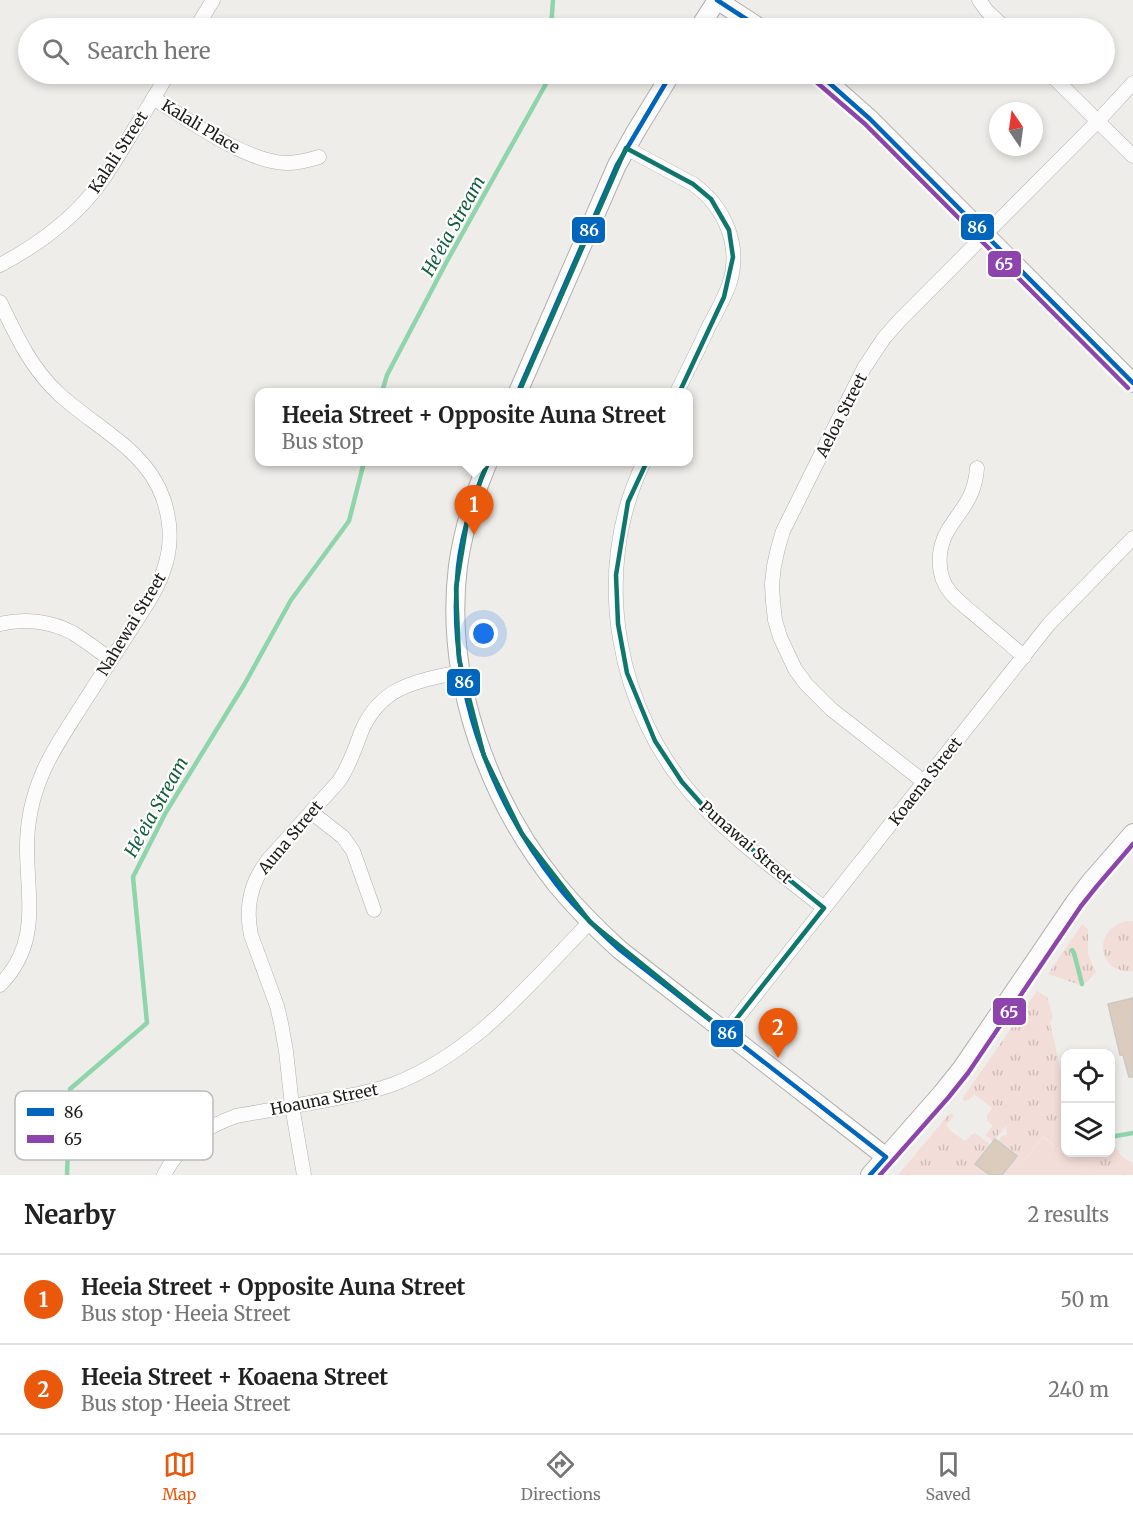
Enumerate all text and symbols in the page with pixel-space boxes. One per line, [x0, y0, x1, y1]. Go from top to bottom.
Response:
search box [18, 18, 1115, 84]
icon: search [39, 35, 72, 68]
text: Search here [87, 37, 210, 65]
street label: Kalali Place [158, 95, 244, 157]
north arrow [989, 102, 1043, 156]
street label: Kalali Street [84, 107, 152, 197]
water label: He'eia Stream [415, 172, 490, 281]
line badge: 86 [960, 213, 995, 241]
line badge: 86 [571, 216, 606, 244]
text: 86 [967, 217, 987, 237]
text: 86 [579, 220, 599, 240]
line badge: 65 [987, 250, 1022, 278]
text: 65 [995, 254, 1013, 274]
street label: Aeloa Street [811, 369, 871, 461]
popup [255, 388, 693, 466]
text: Heeia Street + Opposite Auna Street [282, 401, 666, 429]
text: Bus stop [282, 429, 363, 454]
pin: 1 [454, 486, 494, 535]
street label: Nahewai Street [92, 568, 170, 679]
your location [469, 619, 498, 648]
line badge: 86 [446, 668, 481, 697]
text: 86 [454, 672, 474, 692]
street label: Koaena Street [884, 732, 966, 829]
water label: He'eia Stream [118, 753, 193, 862]
street label: Auna Street [253, 796, 327, 879]
street label: Punawai Street [696, 796, 797, 888]
line badge: 65 [992, 997, 1027, 1026]
text: 65 [1000, 1002, 1018, 1022]
pin: 2 [758, 1008, 798, 1058]
line badge: 86 [710, 1019, 744, 1048]
text: 86 [717, 1023, 737, 1043]
map controls [1061, 1049, 1115, 1157]
button: locate [1061, 1049, 1115, 1103]
street label: Hoauna Street [268, 1079, 380, 1119]
legend [15, 1091, 213, 1160]
text: 86 [64, 1102, 83, 1122]
button: layers [1061, 1103, 1115, 1157]
text: 65 [64, 1129, 82, 1149]
text: Nearby [24, 1198, 116, 1231]
text: 2 results [1027, 1202, 1109, 1227]
text: Heeia Street + Opposite Auna Street [81, 1273, 465, 1301]
text: 1 [39, 1287, 48, 1312]
text: 50 m [1060, 1287, 1109, 1312]
text: Bus stop · Heeia Street [81, 1301, 290, 1326]
text: Heeia Street + Koaena Street [81, 1363, 388, 1391]
text: 2 [38, 1377, 49, 1402]
text: 240 m [1048, 1377, 1109, 1402]
text: Bus stop · Heeia Street [81, 1391, 290, 1416]
tab: Map [162, 1448, 196, 1504]
tab: Directions [521, 1448, 601, 1504]
tab: Saved [925, 1448, 971, 1504]

